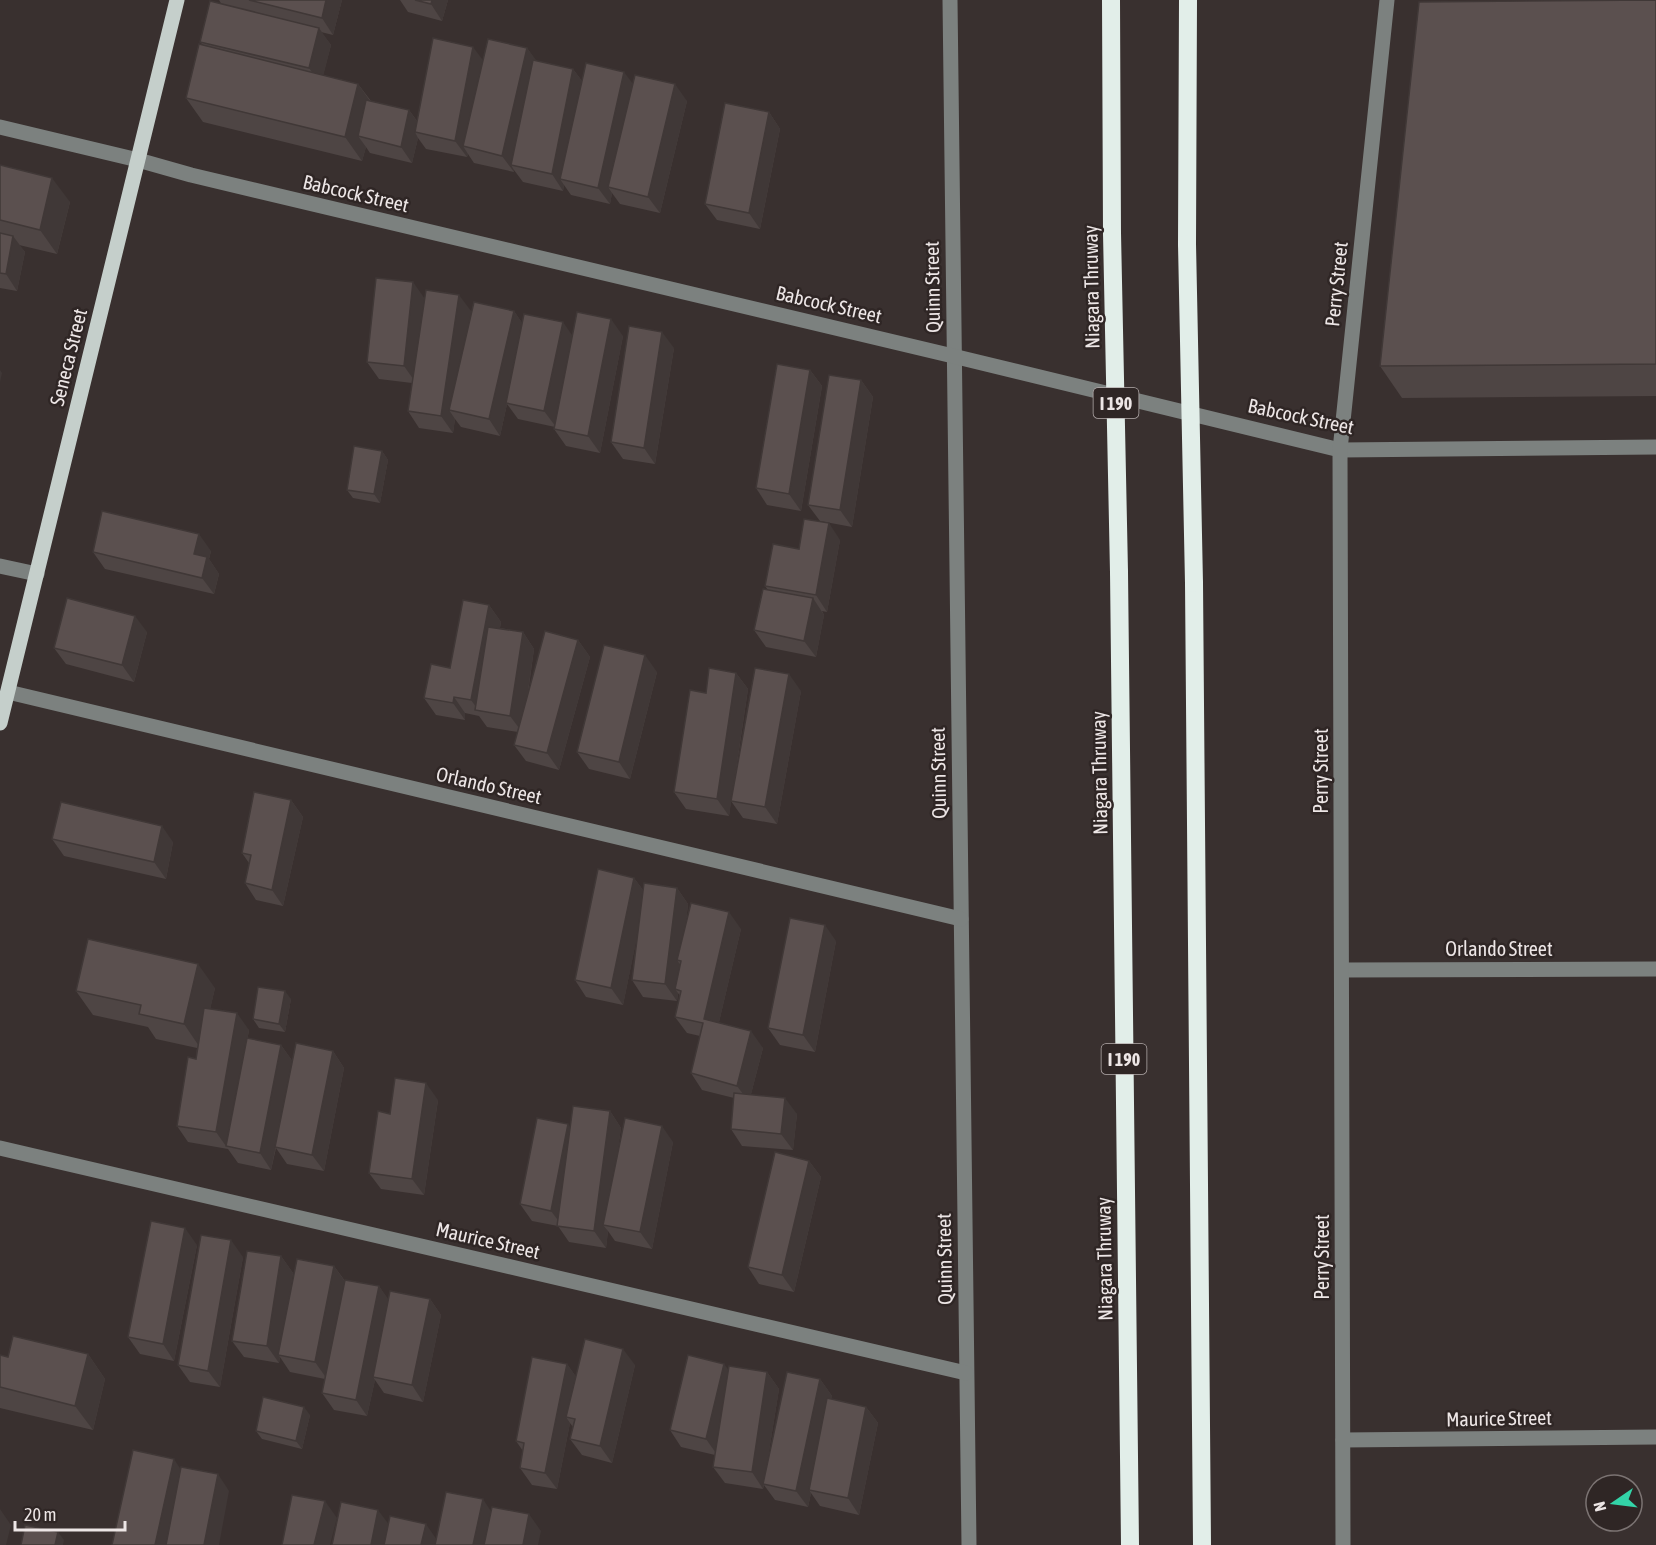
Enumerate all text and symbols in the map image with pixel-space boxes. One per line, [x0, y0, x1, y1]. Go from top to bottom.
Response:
street label: Babcock Street [301, 170, 411, 216]
street label: Niagara Thruway [1078, 225, 1104, 349]
street label: Perry Street [1320, 240, 1352, 328]
street label: Quinn Street [920, 241, 944, 333]
street label: Babcock Street [774, 281, 884, 327]
street label: Seneca Street [45, 306, 91, 408]
road number: I 190 [1094, 388, 1138, 418]
street label: Babcock Street [1246, 394, 1356, 439]
street label: Niagara Thruway [1086, 711, 1112, 835]
street label: Quinn Street [926, 727, 950, 819]
street label: Perry Street [1309, 728, 1332, 814]
street label: Orlando Street [434, 762, 544, 808]
street label: Orlando Street [1445, 937, 1553, 960]
road number: I 190 [1102, 1044, 1146, 1074]
street label: Niagara Thruway [1091, 1197, 1117, 1321]
street label: Quinn Street [932, 1213, 956, 1305]
street label: Perry Street [1310, 1214, 1333, 1300]
street label: Maurice Street [434, 1217, 542, 1263]
street label: Maurice Street [1446, 1406, 1552, 1430]
north arrow [1584, 1473, 1644, 1533]
scale bar [15, 1494, 124, 1532]
text: N [1590, 1500, 1609, 1513]
text: 20 m [24, 1504, 56, 1525]

